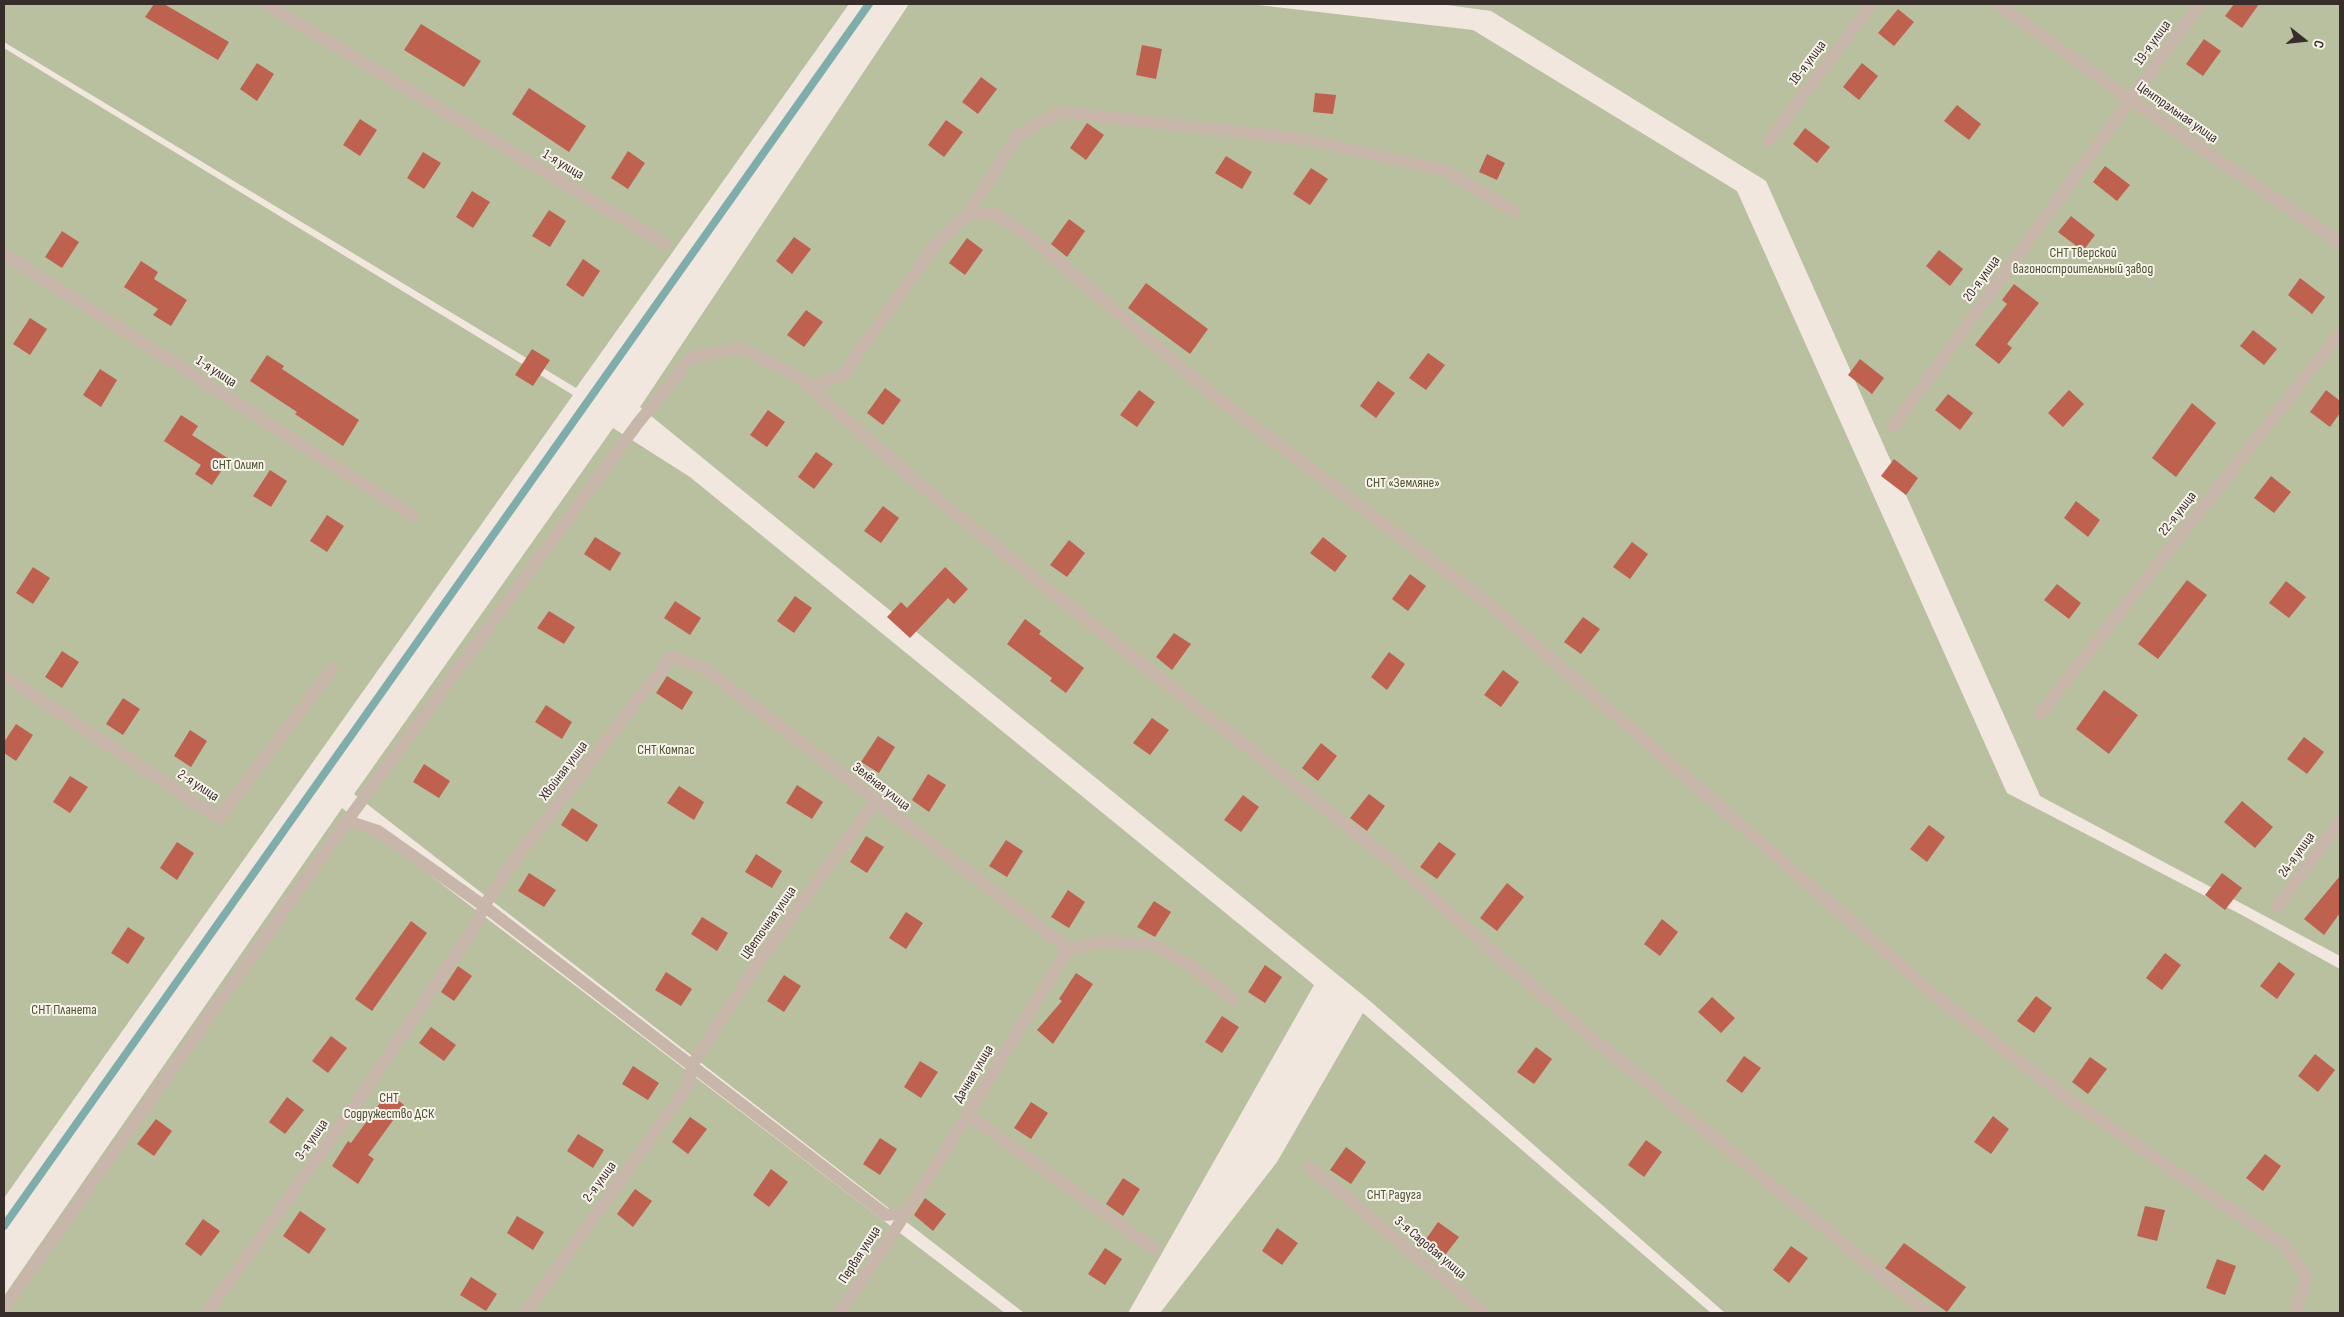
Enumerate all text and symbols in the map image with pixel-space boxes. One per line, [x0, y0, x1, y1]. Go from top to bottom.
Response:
north arrow [2279, 15, 2329, 65]
street label: 19-я улица [2131, 17, 2175, 69]
street label: 18-я улица [1786, 37, 1830, 89]
text: С [2310, 38, 2328, 50]
street label: Центральная улица [2133, 79, 2221, 147]
street label: 1-я улица [539, 146, 587, 184]
park label: СНТ Тверской вагоностроительный завод [2013, 245, 2153, 278]
street label: 20-я улица [1960, 253, 2004, 305]
street label: 1-я улица [193, 353, 239, 391]
park label: СНТ Олимп [212, 457, 264, 473]
park label: СНТ «Земляне» [1366, 475, 1440, 491]
street label: 22-я улица [2155, 488, 2201, 540]
street label: Хвойная улица [536, 738, 592, 804]
park label: СНТ Компас [637, 742, 695, 758]
street label: Зелёная улица [849, 759, 913, 815]
street label: 2-я улица [174, 766, 222, 806]
street label: 24-я улица [2275, 829, 2319, 881]
street label: Цветочная улица [738, 883, 800, 963]
park label: СНТ Планета [31, 1002, 97, 1018]
street label: Дачная улица [950, 1042, 998, 1106]
park label: СНТ Содружество ДСК [344, 1090, 434, 1122]
street label: 3-я улица [292, 1116, 332, 1164]
street label: 2-я улица [580, 1158, 620, 1206]
park label: СНТ Радуга [1367, 1187, 1421, 1203]
street label: 3-я Садовая улица [1391, 1213, 1469, 1283]
street label: Первая улица [835, 1223, 885, 1287]

